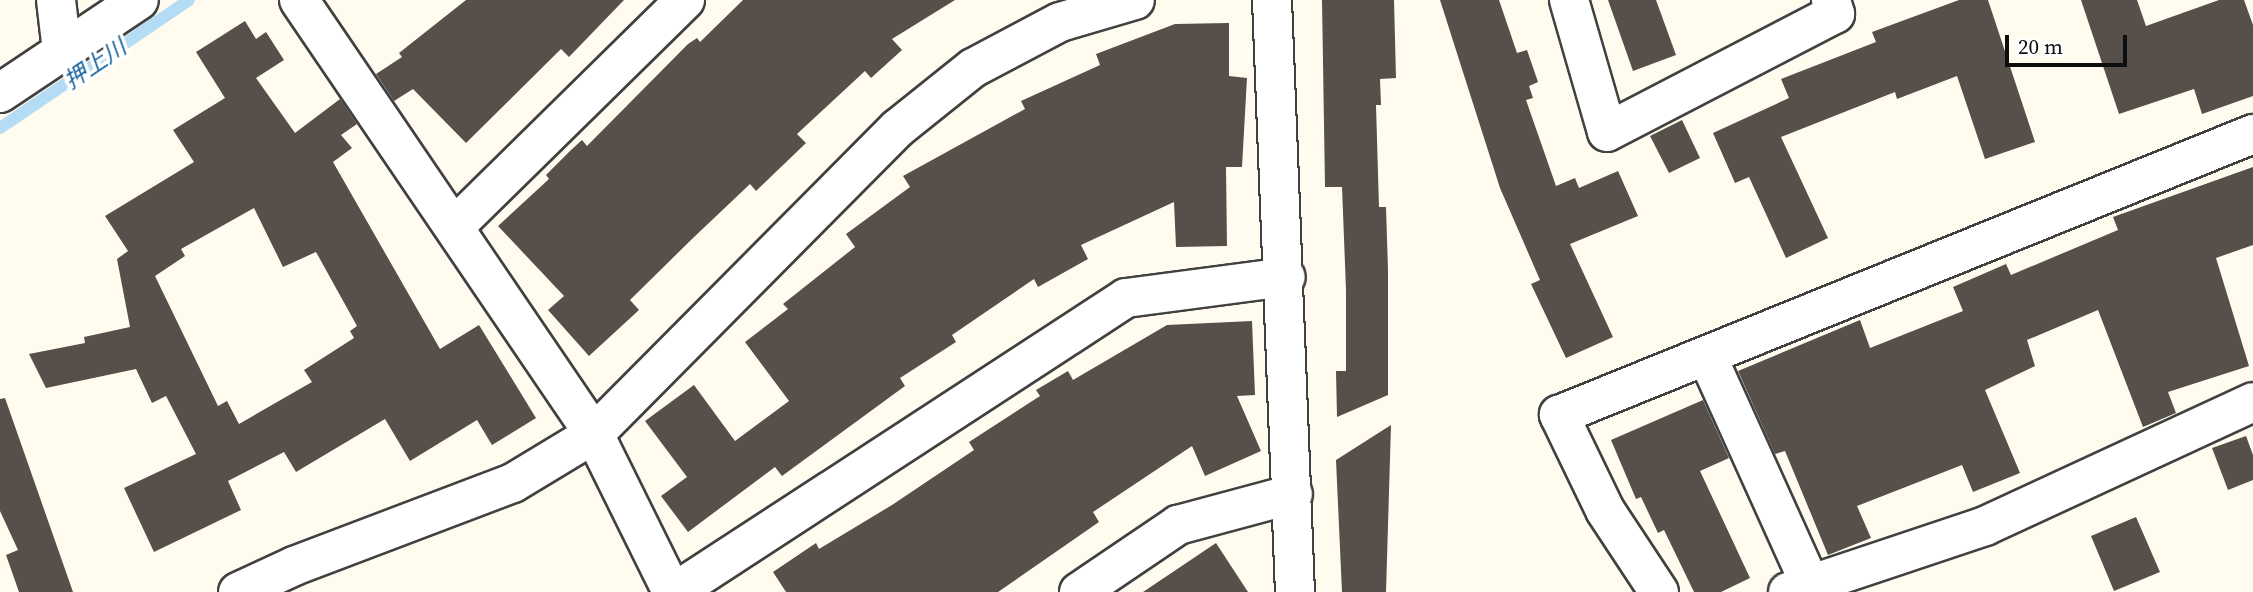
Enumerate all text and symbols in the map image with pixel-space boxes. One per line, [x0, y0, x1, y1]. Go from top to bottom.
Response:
scale bar [2008, 21, 2130, 65]
text: 20 m [2018, 32, 2063, 61]
water label: 押上川 [59, 33, 131, 95]

